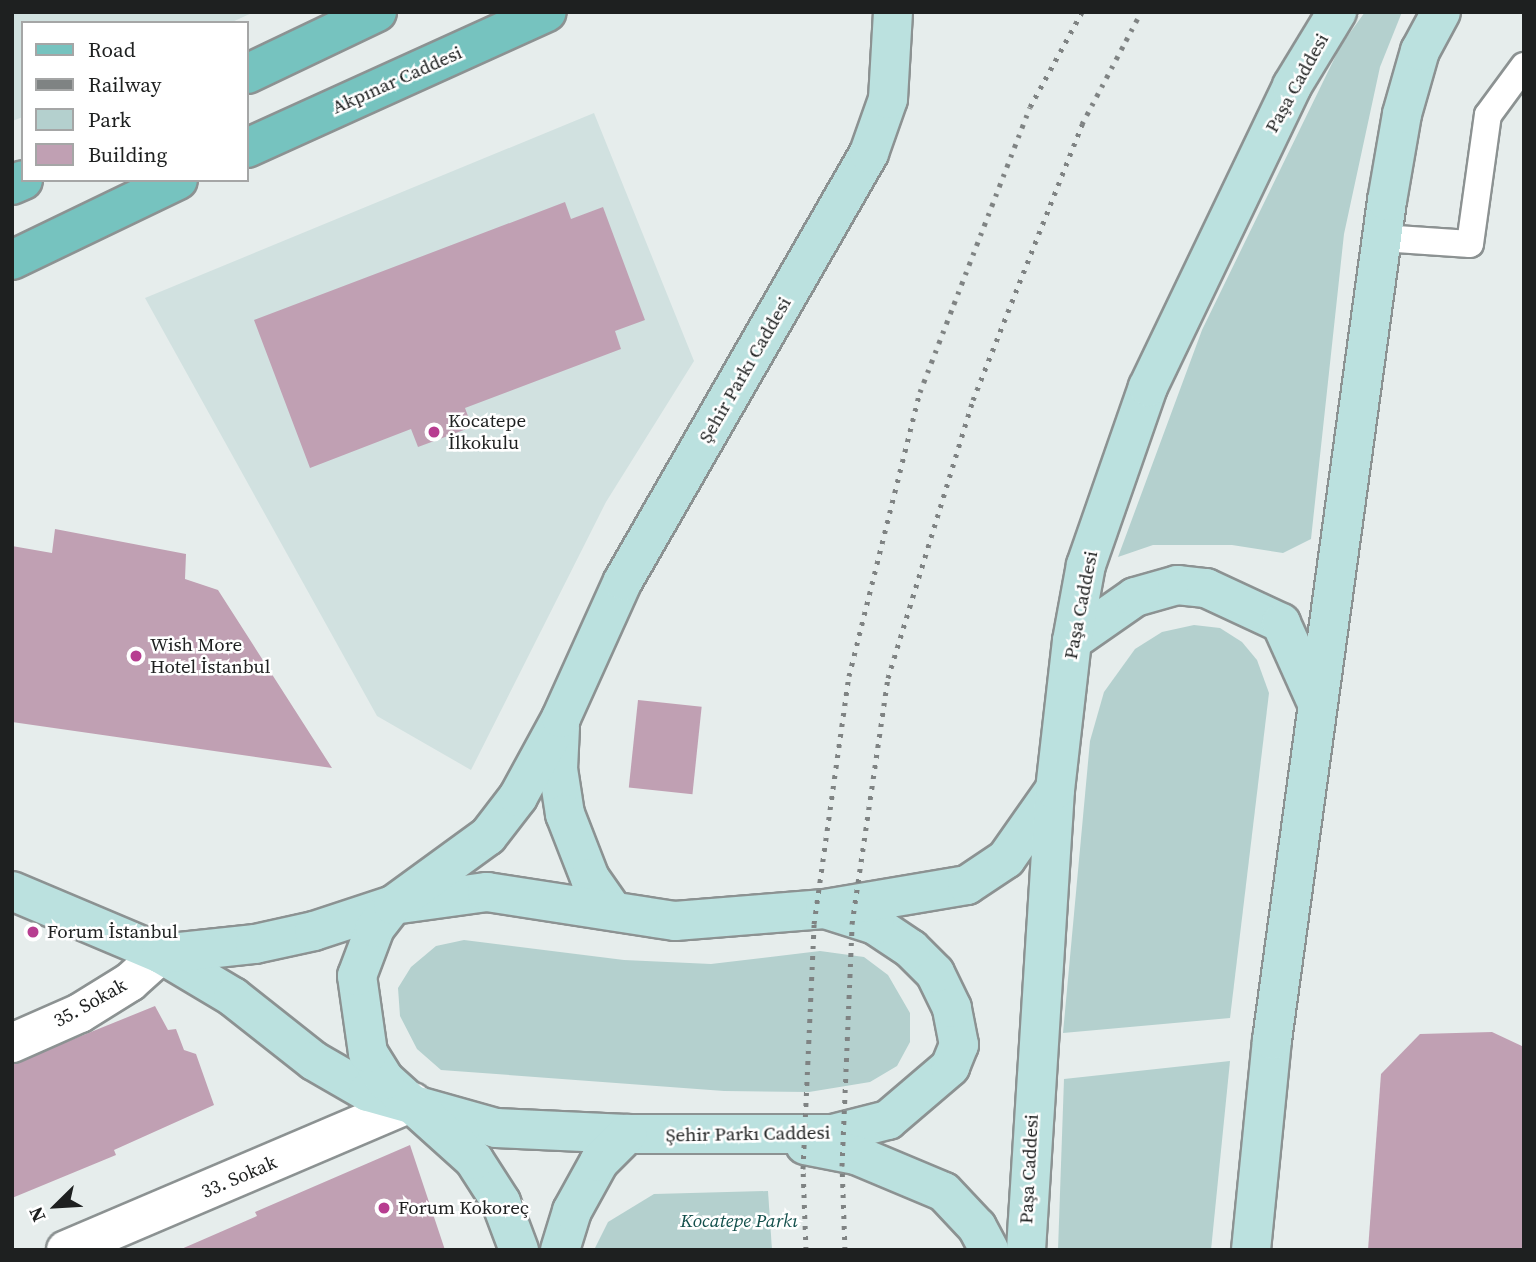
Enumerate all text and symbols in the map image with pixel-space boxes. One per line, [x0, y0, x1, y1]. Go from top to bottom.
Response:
legend [21, 21, 248, 182]
street label: Paşa Caddesi [1260, 29, 1334, 137]
text: Road [88, 35, 136, 64]
street label: Akpınar Caddesi [328, 41, 466, 119]
text: Railway [88, 70, 162, 99]
text: Park [88, 105, 131, 134]
text: Building [88, 140, 167, 169]
street label: Şehir Parkı Caddesi [694, 293, 796, 447]
place label: Kocatepe İlkokulu [448, 410, 526, 454]
marker: Kocatepe İlkokulu [426, 424, 442, 440]
street label: Paşa Caddesi [1059, 549, 1103, 661]
place label: Wish More Hotel İstanbul [150, 634, 270, 678]
marker: Wish More Hotel İstanbul [128, 648, 144, 664]
place label: Forum İstanbul [47, 921, 178, 943]
marker: Forum İstanbul [25, 924, 41, 940]
street label: 35. Sokak [50, 974, 130, 1032]
street label: Paşa Caddesi [1015, 1113, 1043, 1225]
street label: Şehir Parkı Caddesi [665, 1121, 831, 1147]
street label: 33. Sokak [198, 1151, 280, 1203]
north arrow [21, 1171, 91, 1241]
place label: Forum Kokoreç [398, 1197, 529, 1219]
marker: Forum Kokoreç [376, 1200, 392, 1216]
text: N [22, 1203, 52, 1226]
park label: Kocatepe Parkı [680, 1210, 798, 1232]

